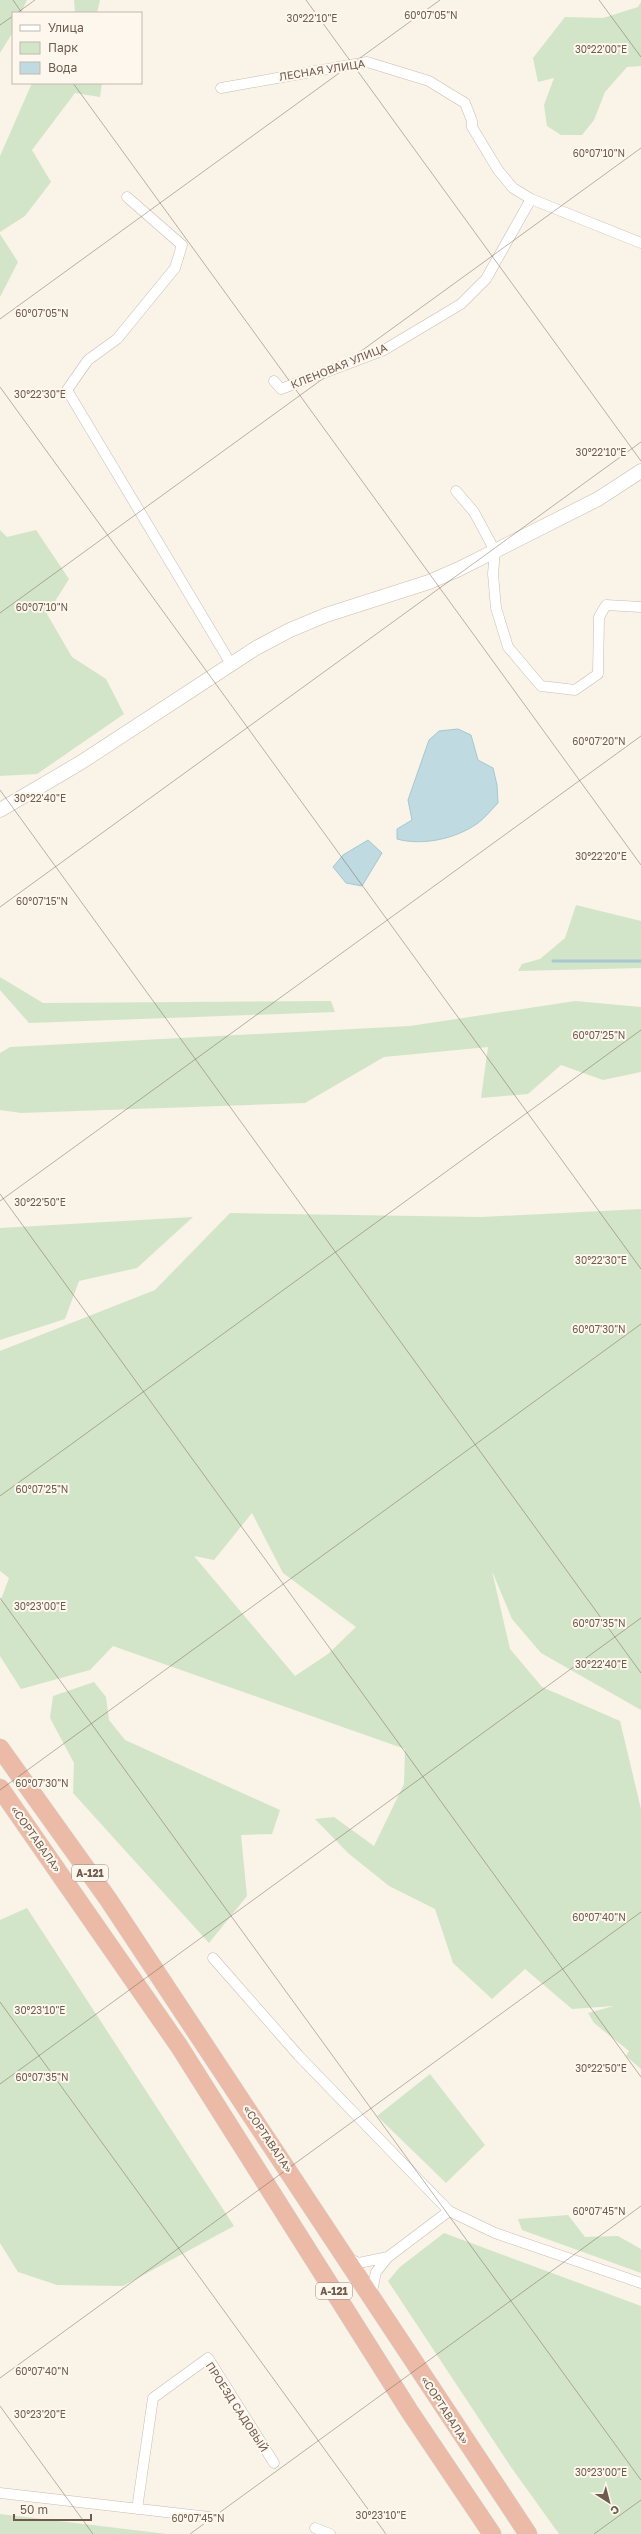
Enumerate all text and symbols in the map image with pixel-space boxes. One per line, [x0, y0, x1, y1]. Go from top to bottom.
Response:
text: 60°07'05"N [404, 9, 458, 21]
legend [12, 12, 142, 84]
text: 30°22'10"E [287, 12, 337, 24]
text: Улица [48, 20, 84, 35]
text: Парк [48, 40, 78, 55]
text: 30°22'00"E [575, 43, 627, 55]
street label: ЛЕСНАЯ УЛИЦА [278, 56, 367, 83]
text: Вода [48, 60, 77, 75]
text: 60°07'10"N [573, 147, 625, 159]
text: 60°07'05"N [15, 307, 69, 319]
street label: КЛЕНОВАЯ УЛИЦА [289, 340, 390, 391]
text: 30°22'30"E [14, 388, 66, 400]
text: 30°22'10"E [576, 446, 626, 458]
text: 60°07'10"N [16, 601, 68, 613]
text: 60°07'20"N [572, 735, 626, 747]
text: 30°22'40"E [14, 792, 66, 804]
text: 30°22'20"E [575, 850, 627, 862]
text: 60°07'15"N [16, 895, 68, 907]
text: 60°07'25"N [573, 1029, 625, 1041]
text: 30°22'50"E [14, 1196, 66, 1208]
text: 30°22'30"E [575, 1254, 627, 1266]
text: 60°07'30"N [572, 1323, 626, 1335]
text: 60°07'25"N [16, 1483, 68, 1495]
text: 30°23'00"E [14, 1600, 66, 1612]
text: 60°07'35"N [573, 1617, 626, 1629]
text: 30°22'40"E [575, 1658, 627, 1670]
text: 60°07'30"N [15, 1777, 69, 1789]
street label: «СОРТАВАЛА» [9, 1803, 64, 1874]
road number: А-121 [72, 1865, 108, 1881]
text: 60°07'40"N [572, 1911, 626, 1923]
text: 30°23'10"E [15, 2004, 65, 2016]
text: 30°22'50"E [575, 2062, 627, 2074]
text: 60°07'35"N [16, 2071, 69, 2083]
street label: «СОРТАВАЛА» [241, 2103, 296, 2175]
text: 60°07'45"N [572, 2205, 626, 2217]
road number: А-121 [316, 2283, 352, 2299]
street label: ПРОЕЗД САДОВЫЙ [203, 2359, 271, 2454]
text: 60°07'40"N [15, 2365, 69, 2377]
street label: «СОРТАВАЛА» [419, 2373, 472, 2446]
text: 30°23'20"E [14, 2408, 66, 2420]
text: 30°23'00"E [575, 2466, 627, 2478]
north arrow [589, 2482, 629, 2522]
scale bar [14, 2496, 91, 2522]
text: 50 m [20, 2502, 48, 2517]
text: С [608, 2503, 622, 2518]
text: 30°23'10"E [356, 2509, 406, 2521]
text: 60°07'45"N [171, 2512, 225, 2524]

